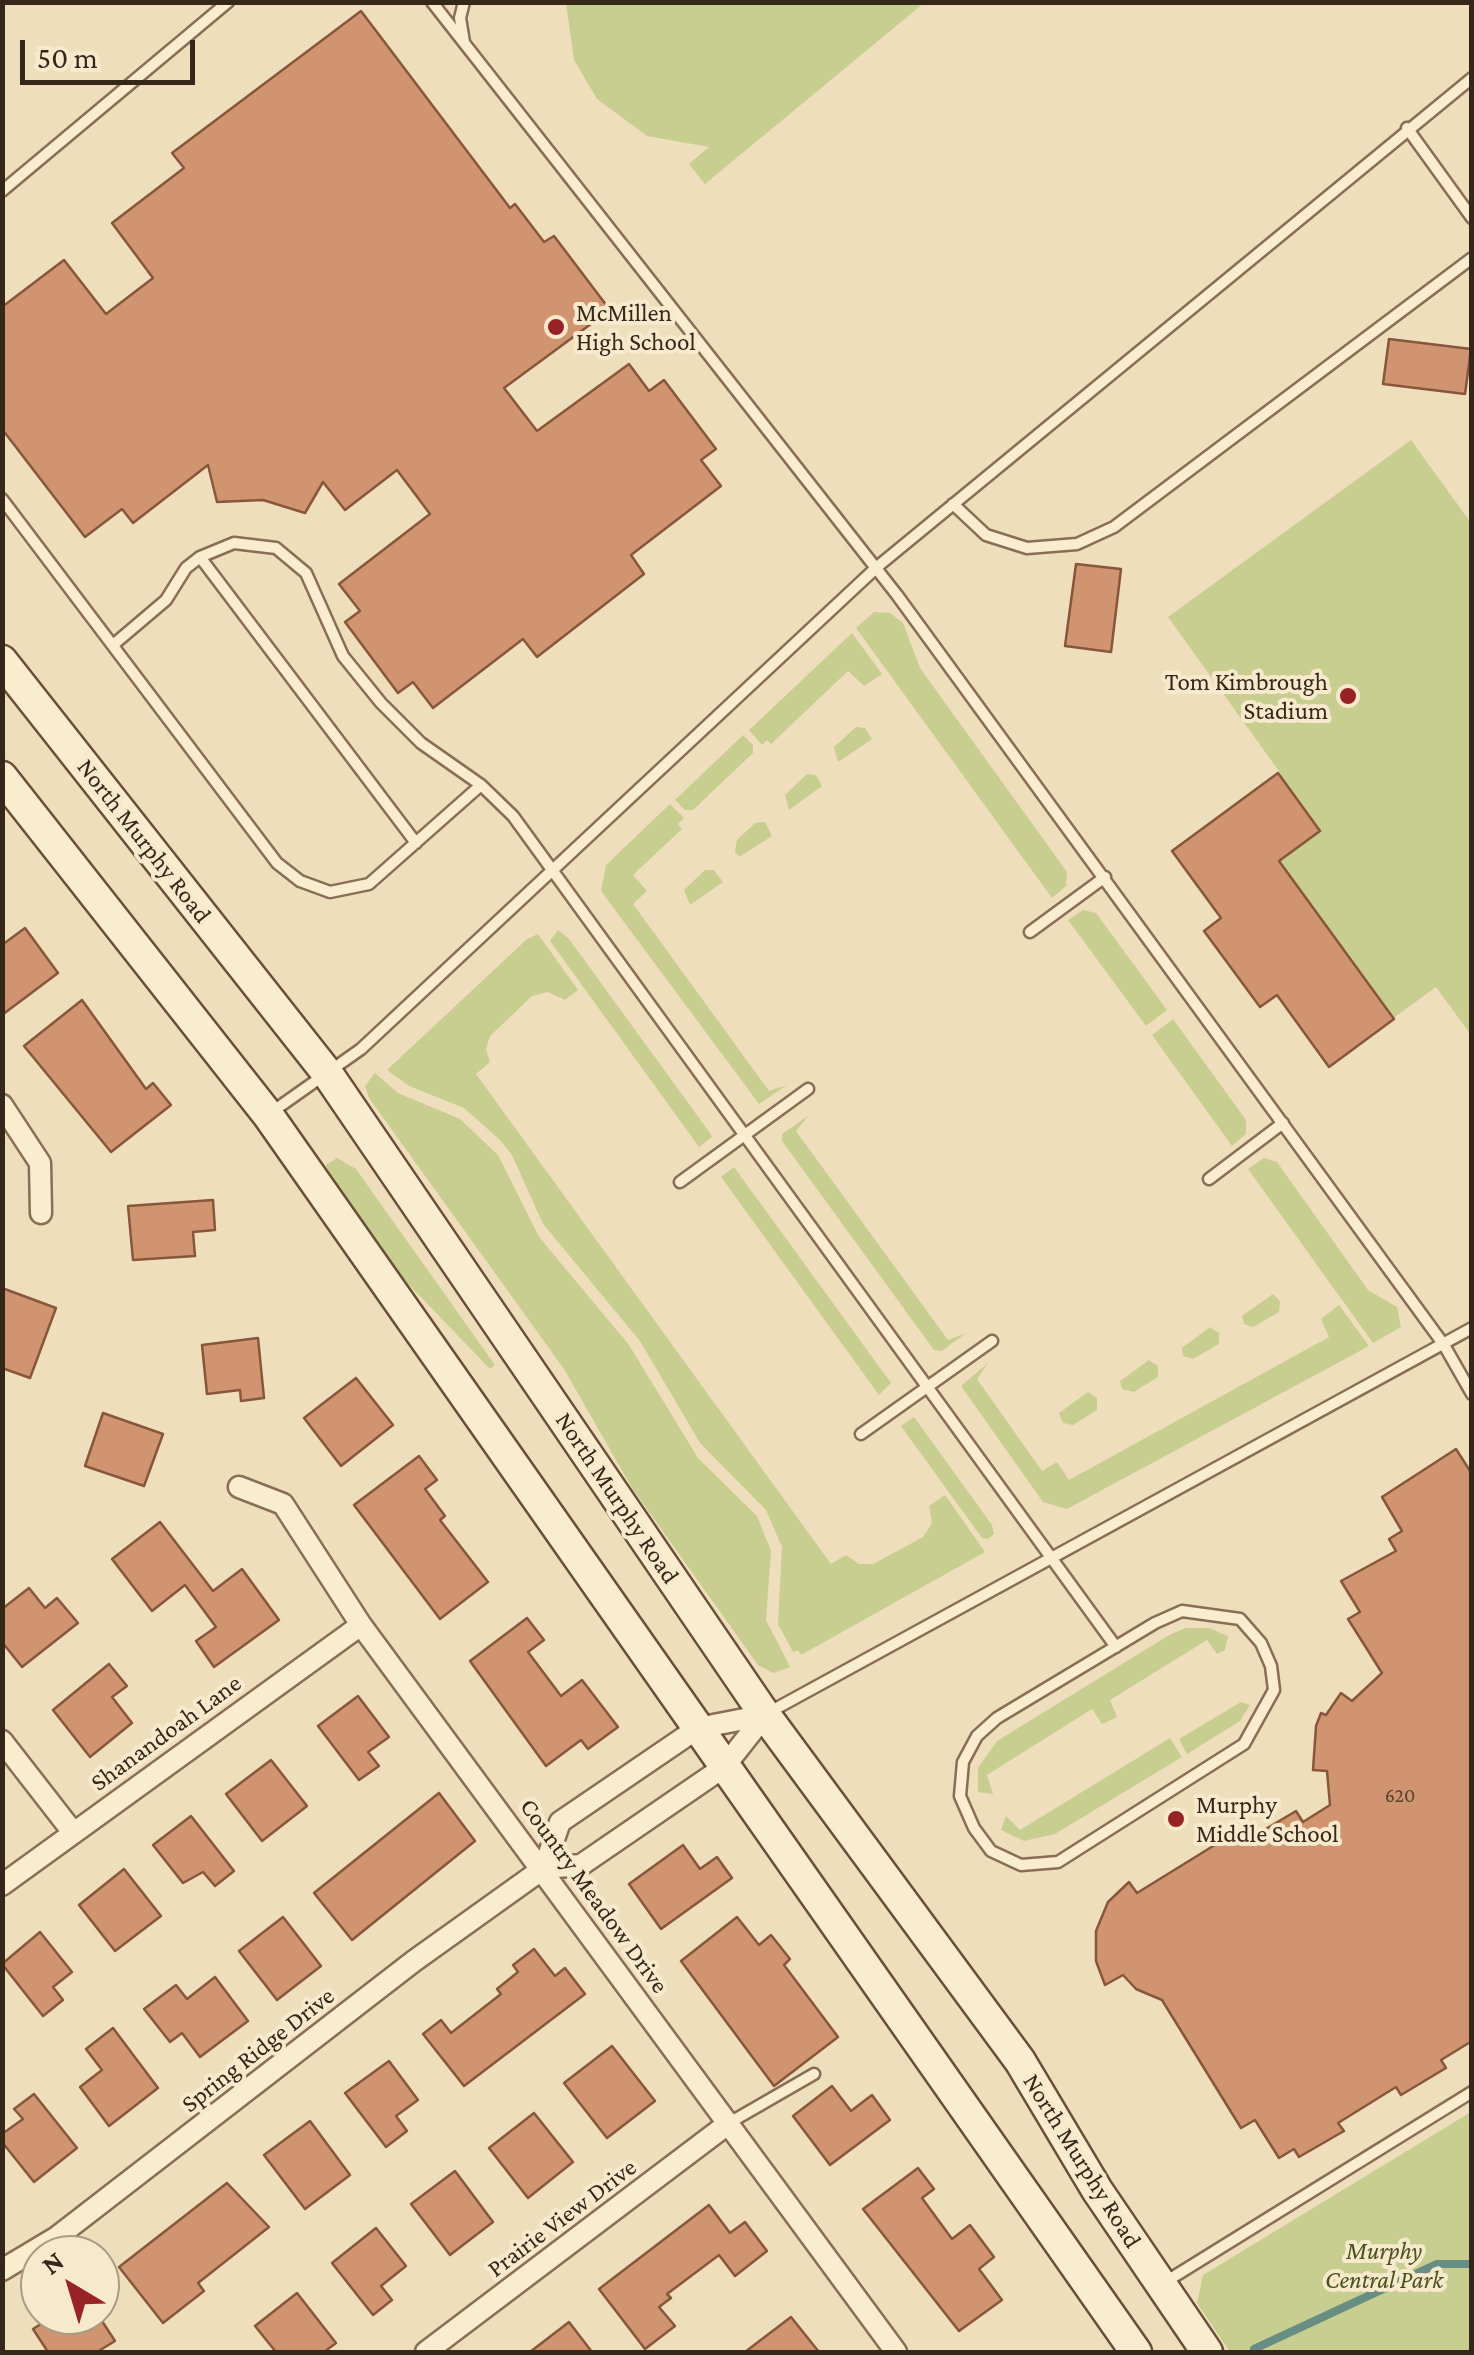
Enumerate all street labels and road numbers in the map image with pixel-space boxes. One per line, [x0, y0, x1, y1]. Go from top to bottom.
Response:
street label: North Murphy Road [71, 753, 217, 929]
street label: North Murphy Road [549, 1407, 685, 1589]
street label: Shanandoah Lane [85, 1668, 247, 1798]
street label: Country Meadow Drive [513, 1793, 675, 1999]
street label: Spring Ridge Drive [175, 1981, 341, 2119]
street label: North Murphy Road [1016, 2068, 1148, 2254]
street label: Prairie View Drive [482, 2152, 642, 2284]

